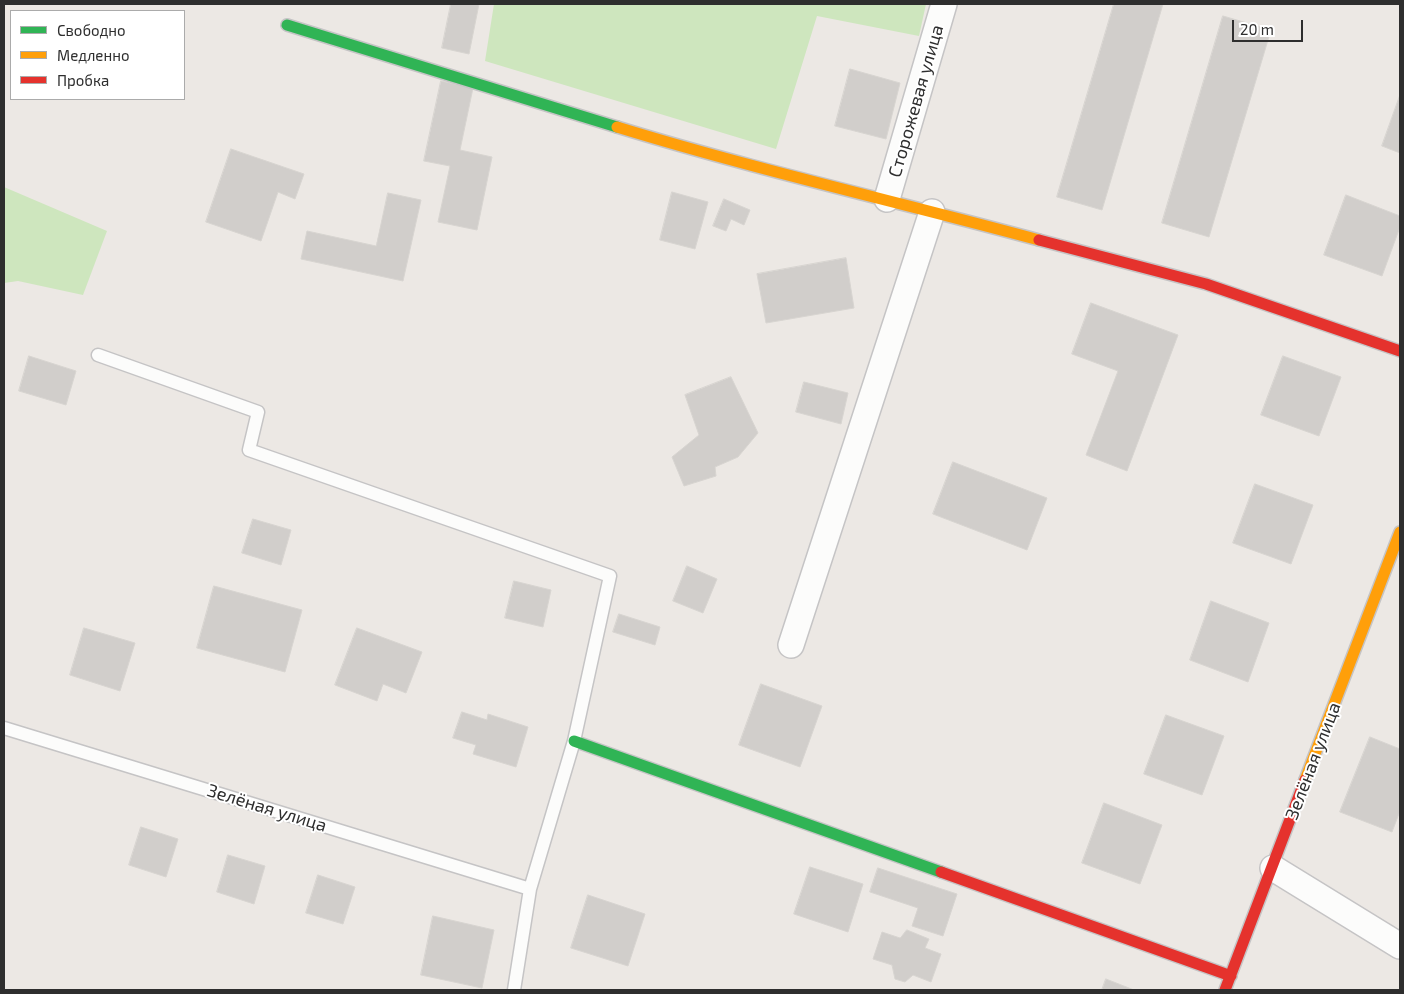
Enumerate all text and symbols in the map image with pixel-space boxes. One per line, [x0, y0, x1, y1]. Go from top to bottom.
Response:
legend [10, 10, 185, 100]
scale bar [1234, 10, 1305, 42]
text: 20 m [1240, 20, 1274, 38]
text: Свободно [57, 21, 126, 39]
street label: Сторожевая улица [884, 22, 948, 180]
text: Медленно [57, 46, 130, 64]
text: Пробка [57, 71, 109, 89]
street label: Зелёная улица [1281, 699, 1345, 823]
street label: Зелёная улица [205, 780, 329, 836]

